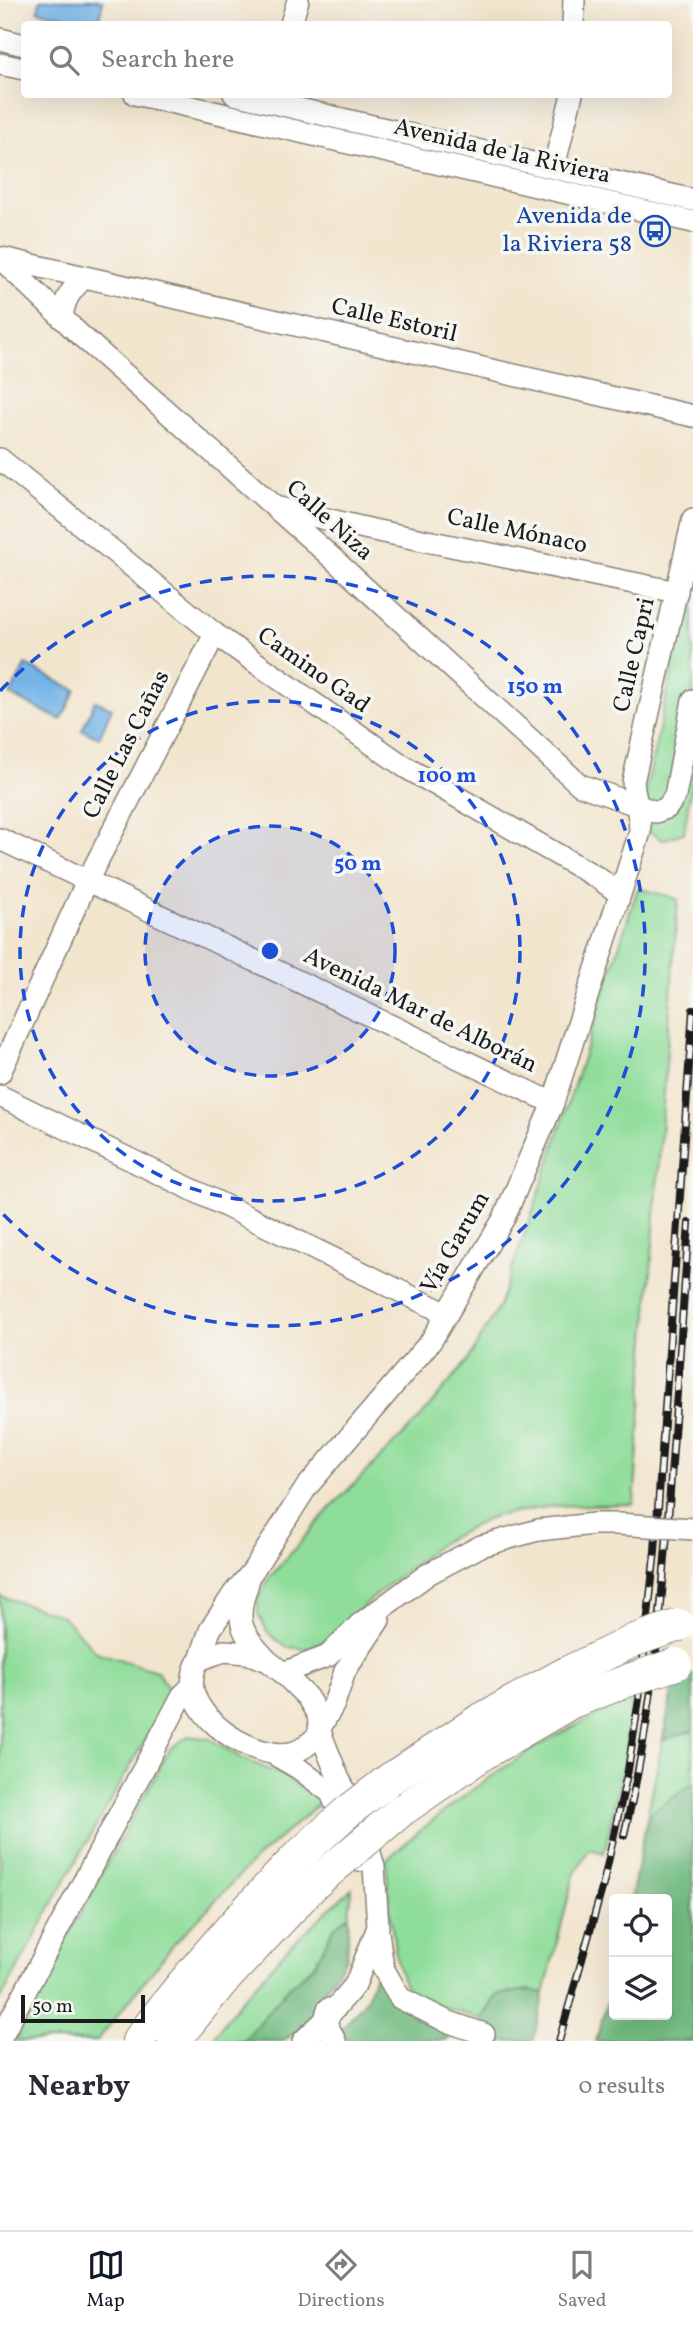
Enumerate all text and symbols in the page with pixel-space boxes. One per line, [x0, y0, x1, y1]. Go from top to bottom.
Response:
search box [21, 21, 672, 98]
icon: search [45, 41, 83, 79]
text: Search here [101, 42, 234, 78]
street label: Avenida de la Riviera [390, 111, 614, 193]
place label: Avenida de la Riviera 58 [503, 200, 632, 262]
bus stop icon: Avenida de la Riviera 58 [638, 214, 672, 248]
street label: Calle Estoril [328, 290, 460, 352]
street label: Calle Niza [278, 473, 380, 569]
street label: Calle Mónaco [444, 501, 590, 563]
street label: Calle Capri [605, 594, 665, 716]
street label: Camino Gad [250, 620, 376, 722]
street label: Calle Las Cañas [75, 665, 179, 825]
text: 150 m [507, 673, 563, 702]
text: 100 m [417, 762, 477, 791]
text: 50 m [334, 850, 382, 879]
centre of rings [258, 939, 282, 963]
street label: Avenida Mar de Alborán [297, 940, 543, 1082]
street label: Vía Garum [413, 1185, 499, 1301]
map controls [609, 1894, 672, 2020]
button: locate [609, 1894, 672, 1957]
button: layers [609, 1957, 672, 2020]
scale bar [21, 1992, 145, 2024]
text: 50 m [32, 1994, 73, 2020]
text: Nearby [28, 2066, 130, 2108]
text: 0 results [578, 2071, 665, 2103]
tab: Map [86, 2246, 125, 2314]
tab: Directions [298, 2246, 385, 2314]
tab: Saved [558, 2246, 606, 2314]

